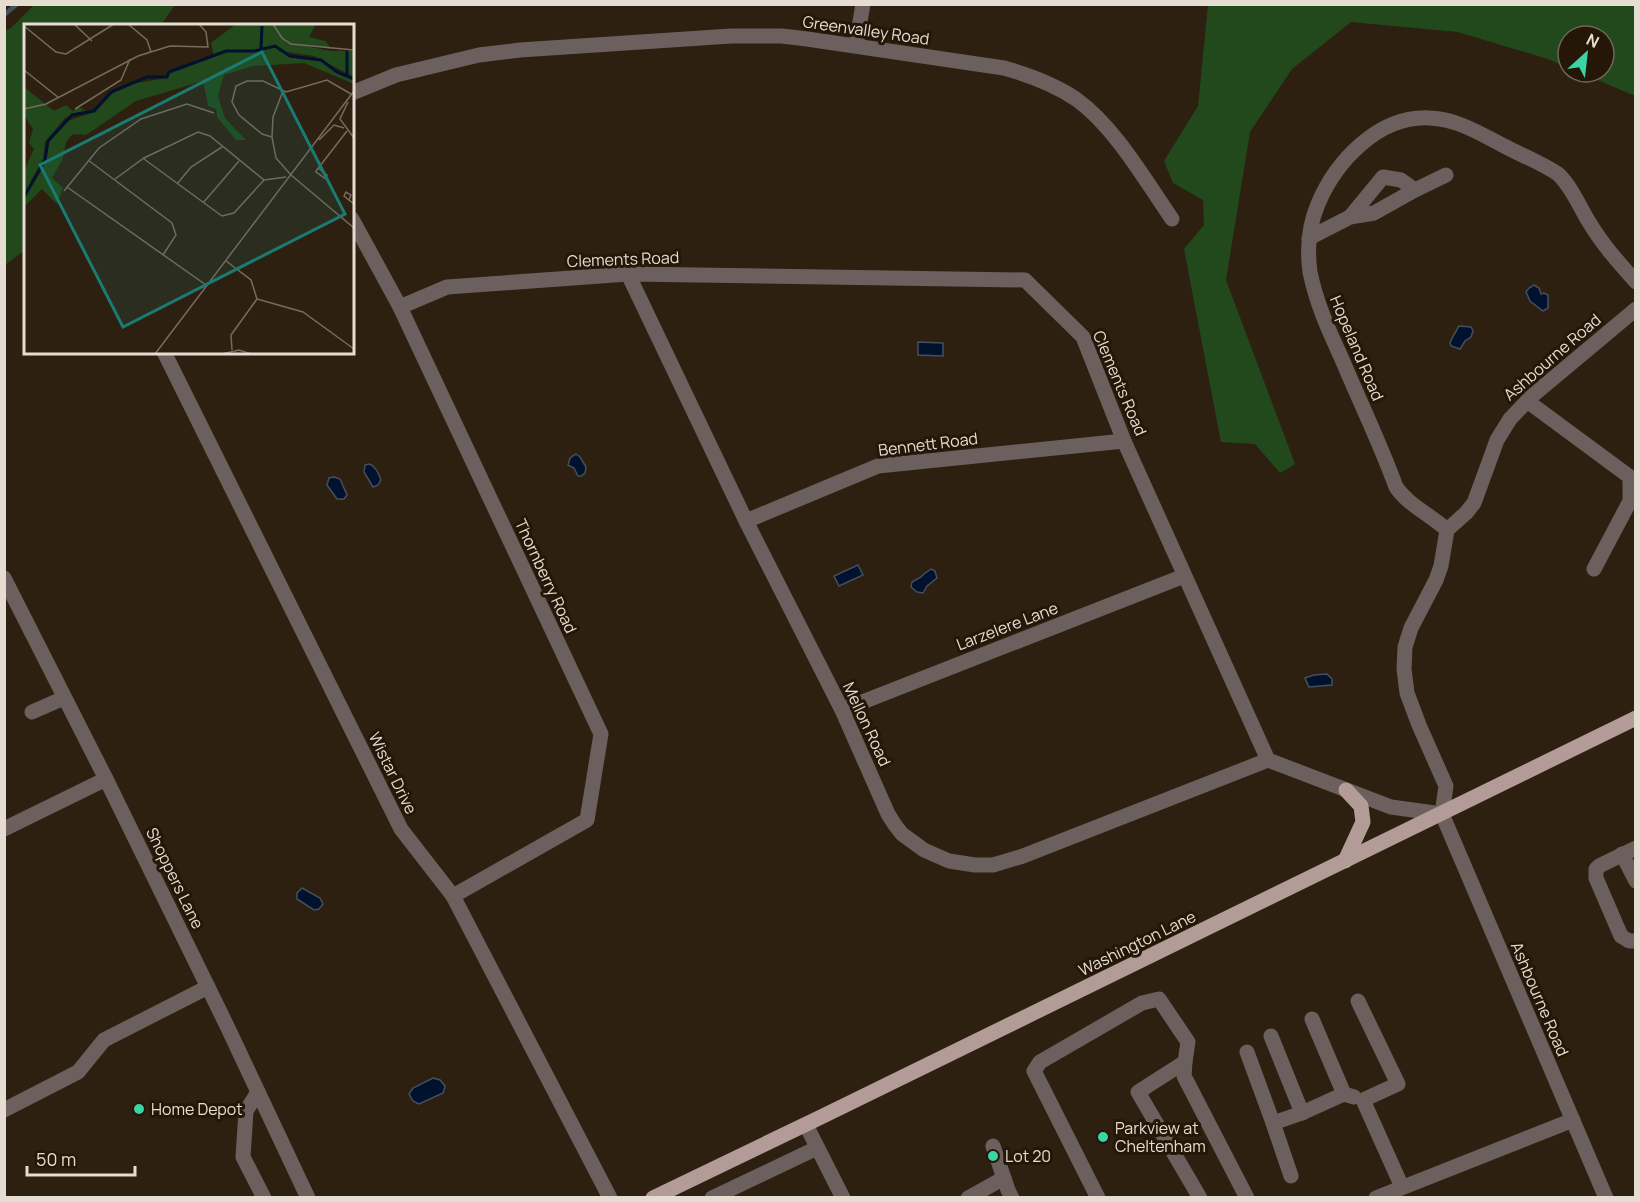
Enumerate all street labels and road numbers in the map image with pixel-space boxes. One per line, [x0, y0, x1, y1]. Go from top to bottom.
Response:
street label: Greenvalley Road [801, 10, 931, 50]
street label: Clements Road [566, 246, 680, 272]
street label: Hopeland Road [1325, 292, 1389, 404]
street label: Ashbourne Road [1499, 309, 1605, 405]
street label: Clements Road [1088, 327, 1152, 439]
street label: Bennett Road [877, 427, 979, 461]
street label: Thornberry Road [510, 515, 582, 637]
street label: Larzelere Lane [953, 597, 1061, 655]
street label: Mellon Road [838, 678, 896, 770]
street label: Wistar Drive [364, 728, 422, 818]
street label: Shoppers Lane [141, 824, 209, 932]
street label: Washington Lane [1075, 905, 1199, 981]
street label: Ashbourne Road [1506, 938, 1574, 1060]

